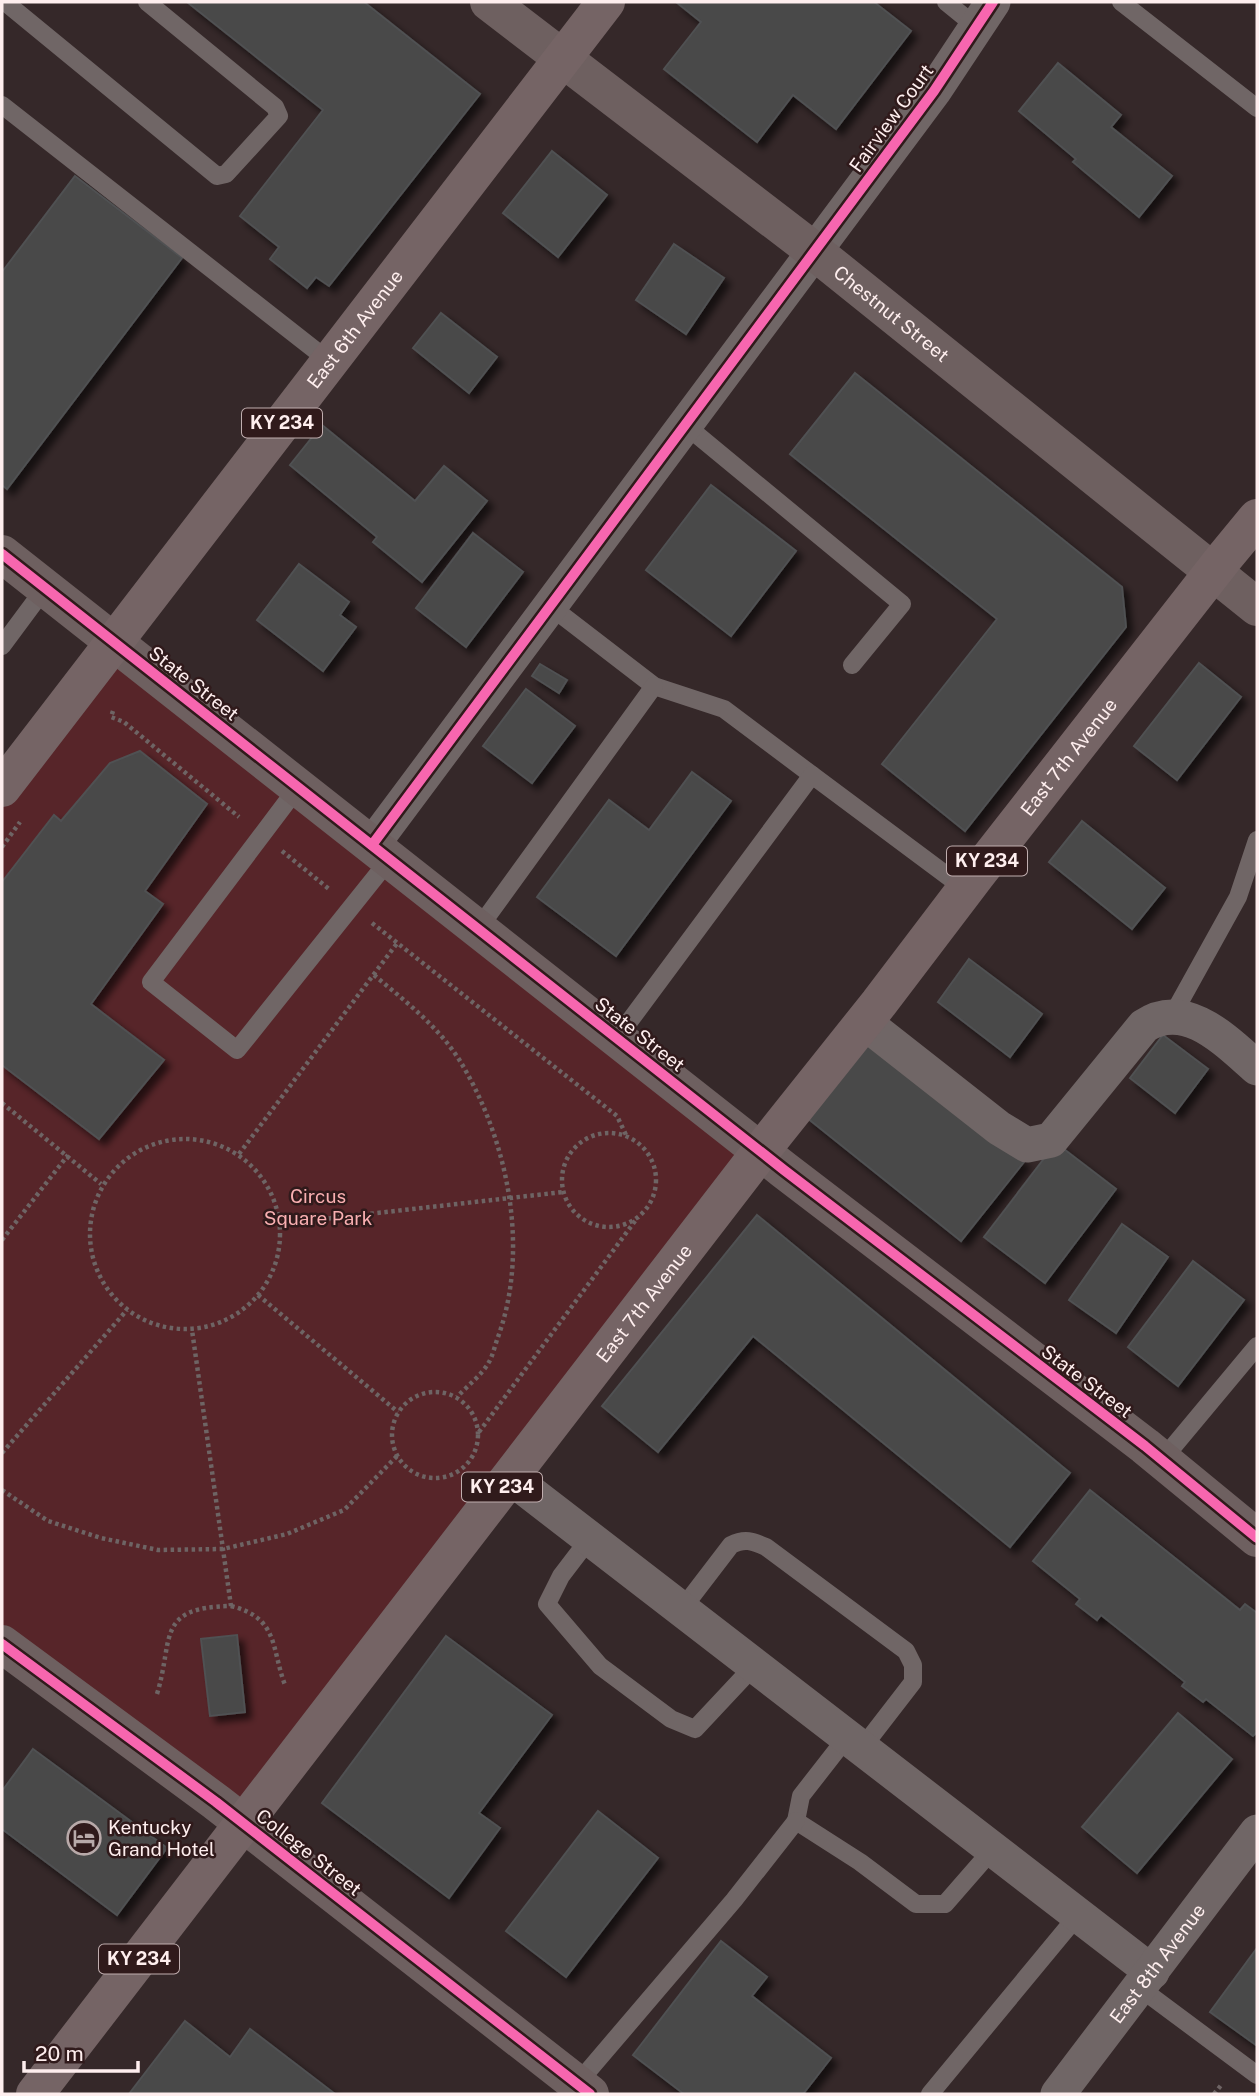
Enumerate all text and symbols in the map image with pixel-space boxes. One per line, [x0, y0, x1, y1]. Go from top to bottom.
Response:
street label: Fairview Court [845, 60, 937, 176]
street label: Chestnut Street [830, 261, 953, 366]
street label: East 6th Avenue [302, 265, 407, 393]
road number: KY 234 [242, 408, 322, 438]
street label: State Street [145, 641, 243, 725]
street label: East 7th Avenue [1016, 694, 1121, 820]
road number: KY 234 [947, 846, 1027, 876]
street label: State Street [591, 992, 689, 1076]
park label: Circus Square Park [264, 1185, 373, 1229]
street label: East 7th Avenue [591, 1240, 696, 1367]
street label: State Street [1037, 1340, 1137, 1422]
road number: KY 234 [462, 1472, 542, 1502]
street label: College Street [252, 1804, 366, 1900]
place label: Kentucky Grand Hotel [108, 1816, 215, 1860]
hotel icon: Kentucky Grand Hotel [65, 1819, 103, 1857]
street label: East 8th Avenue [1105, 1899, 1210, 2027]
road number: KY 234 [99, 1944, 179, 1973]
scale bar [24, 2030, 138, 2074]
text: 20 m [35, 2041, 84, 2066]

